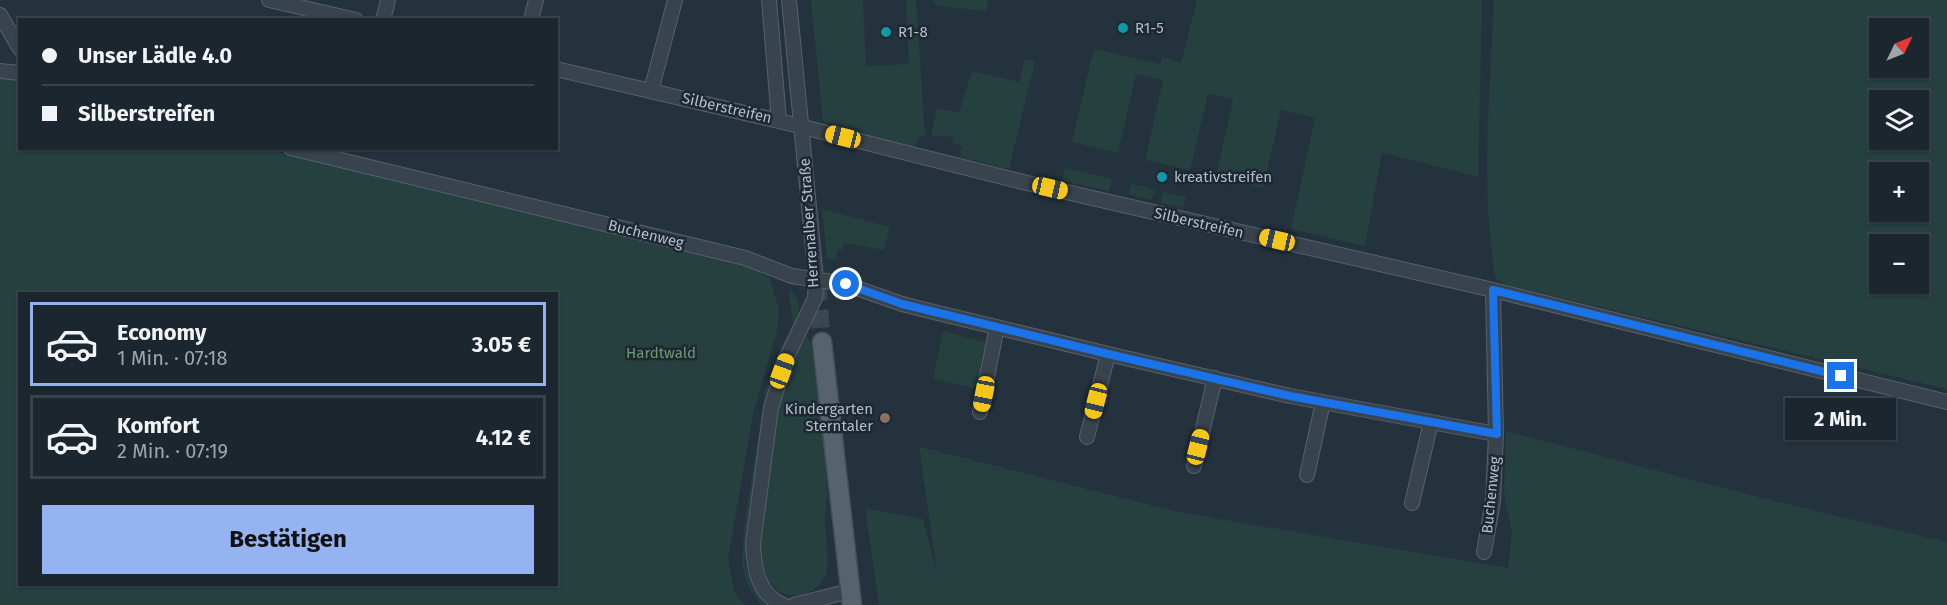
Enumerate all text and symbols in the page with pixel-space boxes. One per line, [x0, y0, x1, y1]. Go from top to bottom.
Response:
north arrow [1869, 18, 1929, 78]
map controls [1869, 18, 1929, 294]
place label: R1-5 [1135, 19, 1164, 37]
marker: R1-5 [1116, 21, 1130, 35]
place label: R1-8 [898, 23, 928, 41]
marker: R1-8 [879, 25, 893, 39]
text: Unser Lädle 4.0 [78, 42, 232, 69]
street label: Silberstreifen [680, 89, 774, 127]
button: layers [1869, 90, 1929, 150]
text: Silberstreifen [78, 100, 215, 127]
car [823, 124, 863, 150]
street label: Herrenalber Straße [795, 158, 823, 288]
button: + [1869, 162, 1929, 222]
place label: kreativstreifen [1174, 168, 1272, 186]
marker: kreativstreifen [1155, 170, 1169, 184]
car [1030, 175, 1070, 201]
street label: Silberstreifen [1152, 204, 1246, 242]
street label: Buchenweg [606, 216, 686, 252]
car [1257, 227, 1297, 253]
button: − [1869, 234, 1929, 294]
route start [832, 270, 859, 297]
icon: car [45, 317, 99, 371]
text: Economy [117, 319, 206, 346]
text: 3.05 € [472, 331, 531, 358]
park label: Hardtwald [626, 344, 696, 362]
text: 1 Min. · 07:18 [117, 346, 227, 370]
car [767, 351, 797, 391]
route end [1827, 362, 1854, 389]
car [972, 375, 996, 413]
car [1083, 381, 1109, 421]
callout: 2 Min. [1786, 397, 1896, 439]
place label: Kindergarten Sterntaler [785, 400, 873, 435]
text: 2 Min. [1814, 407, 1867, 431]
icon: car [45, 410, 99, 464]
marker: Kindergarten Sterntaler [878, 411, 892, 425]
text: Komfort [117, 412, 200, 439]
text: 4.12 € [476, 424, 531, 451]
car [1185, 427, 1211, 467]
text: 2 Min. · 07:19 [117, 439, 228, 463]
street label: Buchenweg [1478, 455, 1504, 534]
button: Bestätigen [42, 505, 534, 574]

